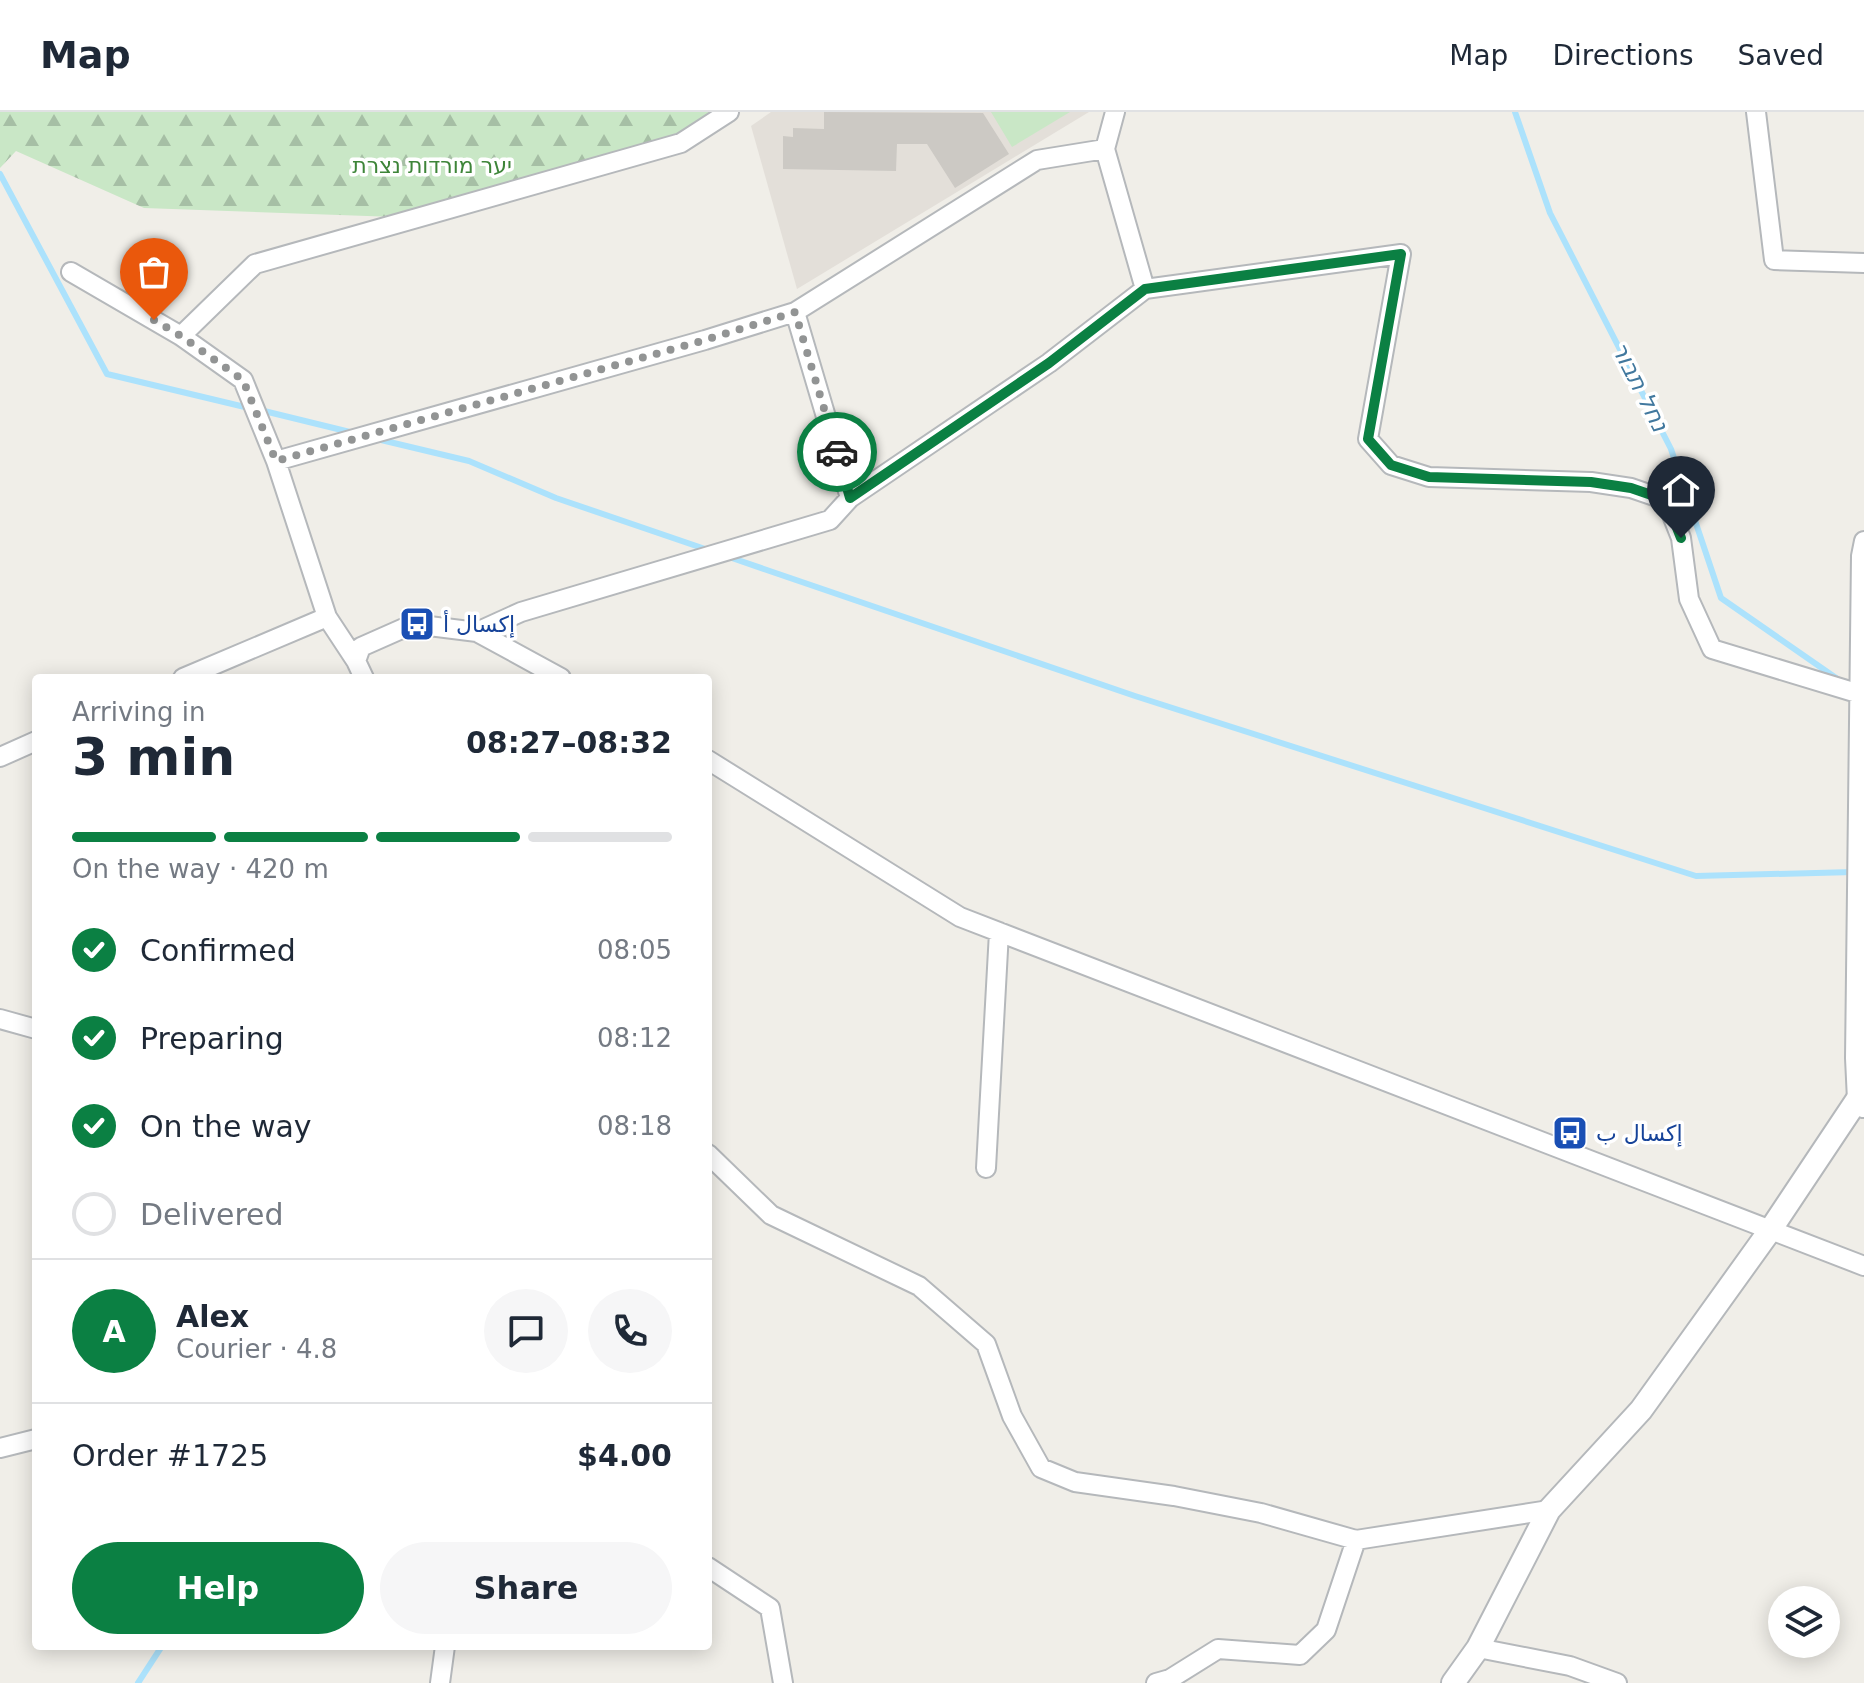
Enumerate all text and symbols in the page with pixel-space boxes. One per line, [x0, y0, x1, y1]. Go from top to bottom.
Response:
text: Map [40, 33, 131, 77]
text: Map [1449, 39, 1508, 72]
text: Directions [1552, 39, 1693, 72]
text: Saved [1737, 39, 1824, 72]
park label: יער מורדות נצרת [352, 153, 512, 178]
pin [120, 238, 188, 320]
icon: bag [132, 250, 176, 294]
water label: נחל תבור [1606, 338, 1675, 437]
courier [797, 412, 877, 492]
icon: car [815, 430, 859, 474]
pin [1647, 456, 1715, 538]
icon: home [1659, 468, 1703, 512]
bus stop icon: إكسال أ [398, 605, 436, 643]
place label: إكسال أ [443, 610, 515, 638]
text: Arriving in [72, 697, 206, 727]
text: 08:27–08:32 [466, 725, 672, 760]
text: 3 min [72, 727, 235, 787]
text: On the way · 420 m [72, 854, 329, 884]
icon: check [72, 928, 116, 972]
text: Confirmed [140, 933, 296, 968]
text: 08:05 [597, 935, 672, 965]
icon: check [72, 1016, 116, 1060]
text: Preparing [140, 1021, 284, 1056]
text: 08:12 [597, 1023, 672, 1053]
icon: check [72, 1104, 116, 1148]
text: On the way [140, 1109, 312, 1144]
text: 08:18 [597, 1111, 672, 1141]
bus stop icon: إكسال ب [1551, 1114, 1589, 1152]
place label: إكسال ب [1596, 1121, 1683, 1147]
text: Delivered [140, 1197, 284, 1232]
button: chat [484, 1289, 568, 1373]
button: phone [588, 1289, 672, 1373]
text: Alex [176, 1299, 249, 1334]
text: A [102, 1314, 126, 1349]
text: Courier · 4.8 [176, 1334, 337, 1364]
text: Order #1725 [72, 1438, 268, 1473]
text: $4.00 [577, 1438, 672, 1473]
button: Help [72, 1542, 364, 1634]
button: Share [380, 1542, 672, 1634]
map controls [1768, 1586, 1840, 1658]
button: layers [1768, 1586, 1840, 1658]

